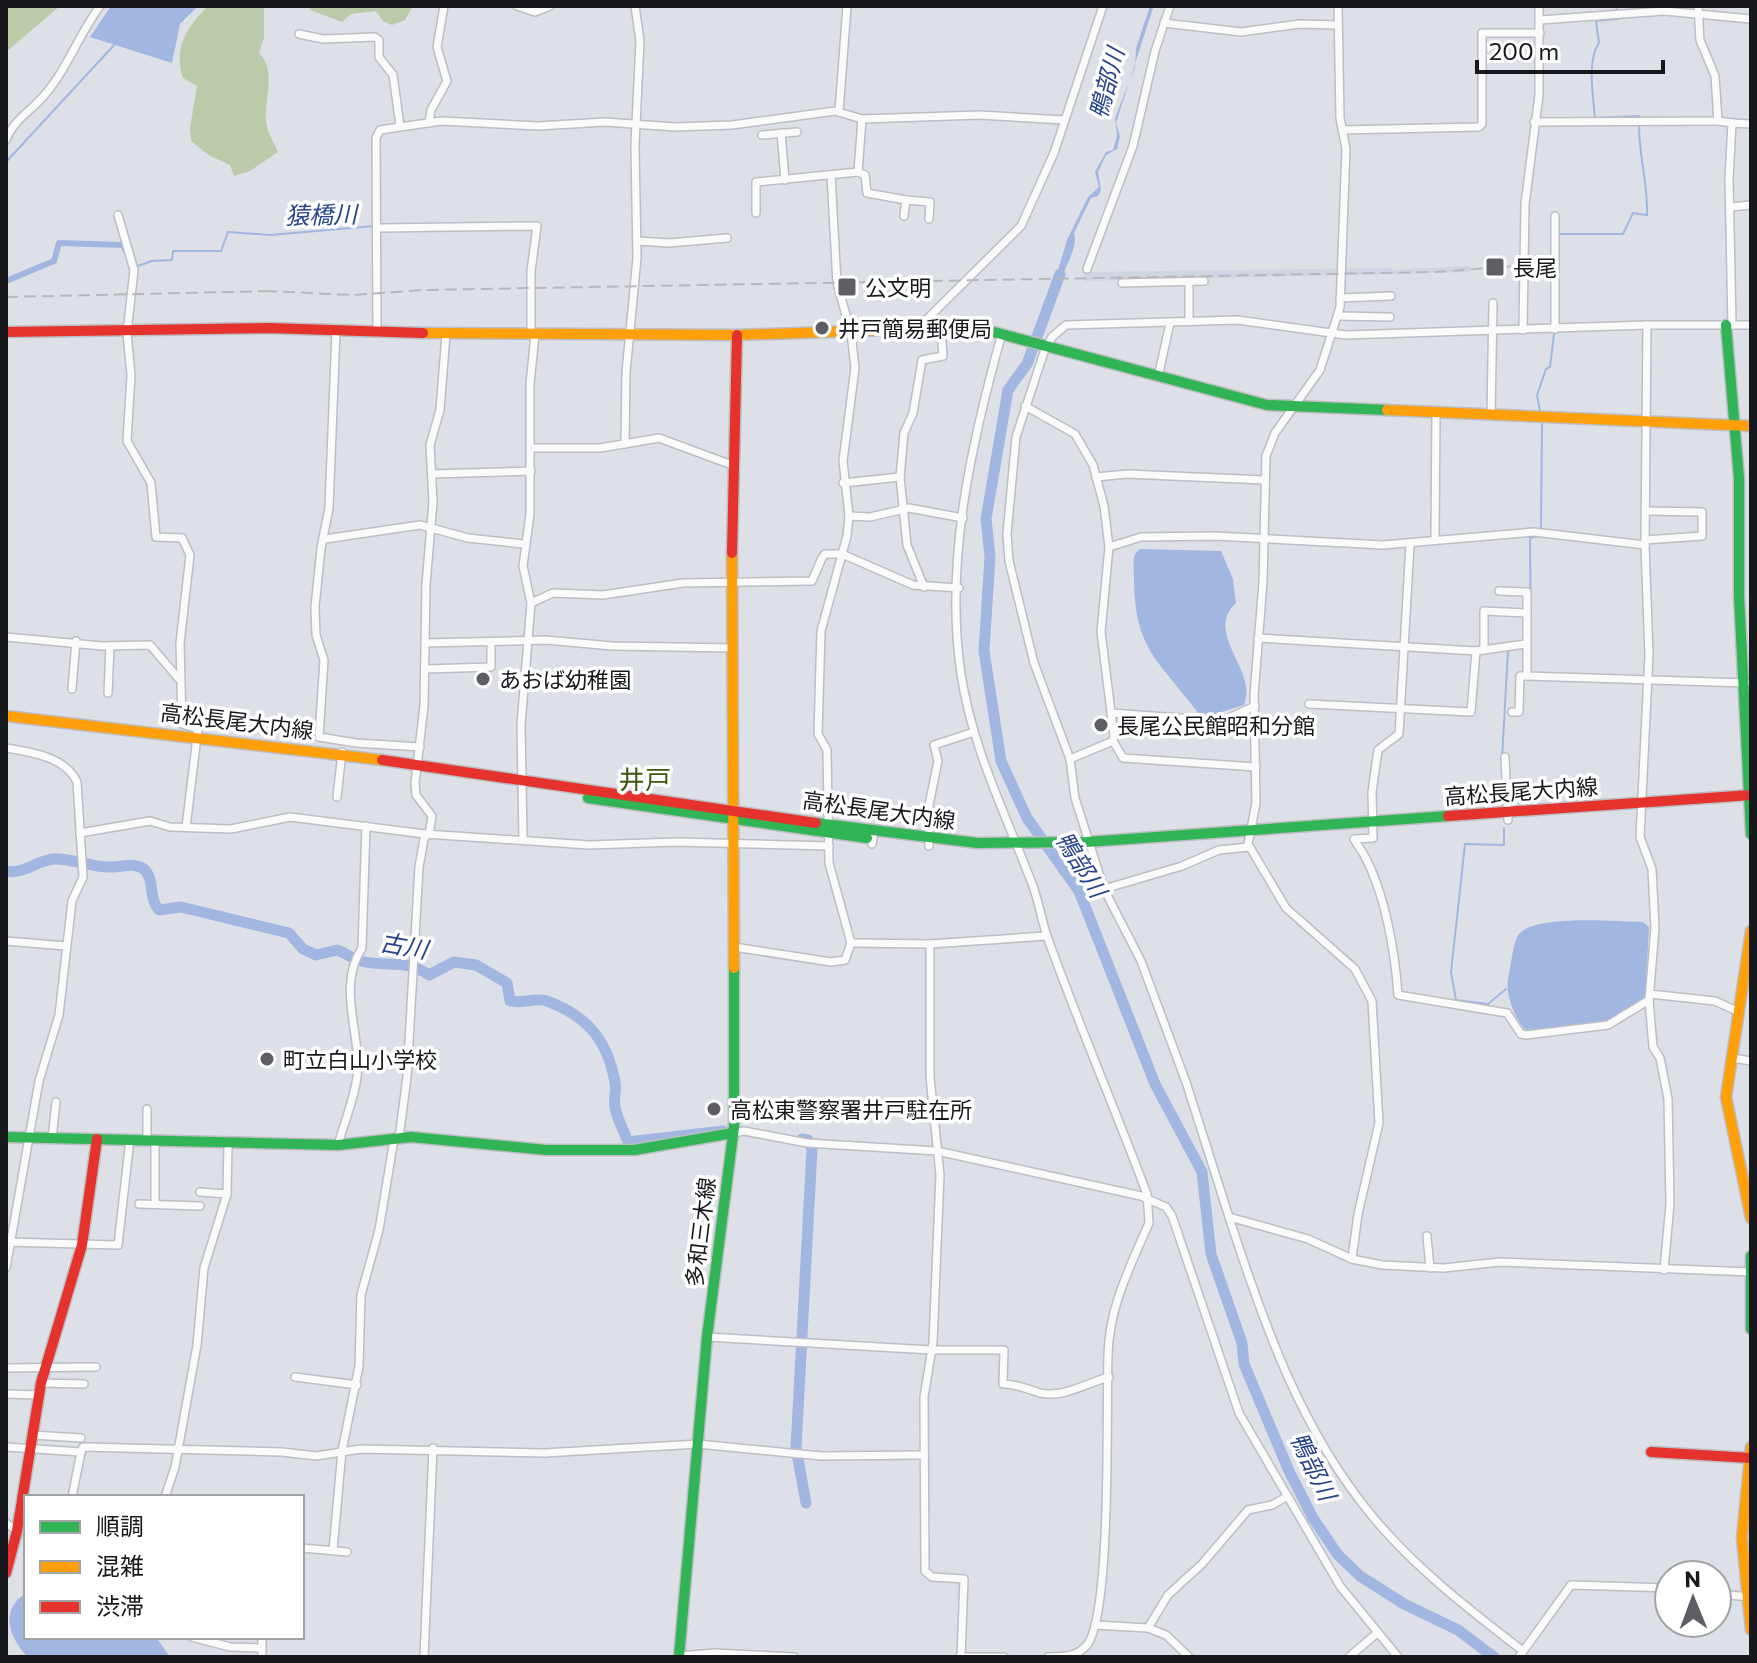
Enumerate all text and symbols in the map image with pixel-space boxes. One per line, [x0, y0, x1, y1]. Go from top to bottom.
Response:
scale bar [1477, 24, 1663, 74]
text: 200 m [1489, 36, 1559, 65]
water label: 鴨部川 [1083, 42, 1130, 122]
water label: 猿橋川 [285, 199, 360, 229]
place label: 長尾 [1513, 254, 1557, 281]
marker: 長尾 [1484, 256, 1506, 278]
place label: 公文明 [865, 274, 931, 301]
marker: 公文明 [836, 276, 858, 298]
place label: 井戸簡易郵便局 [838, 315, 992, 342]
marker: 井戸簡易郵便局 [813, 319, 831, 337]
place label: あおば幼稚園 [499, 666, 631, 693]
marker: あおば幼稚園 [474, 670, 492, 688]
street label: 高松長尾大内線 [159, 698, 315, 744]
place label: 長尾公民館昭和分館 [1117, 712, 1315, 739]
marker: 長尾公民館昭和分館 [1092, 716, 1110, 734]
district label: 井戸 [619, 763, 671, 794]
street label: 高松長尾大内線 [1443, 772, 1599, 810]
street label: 高松長尾大内線 [801, 786, 957, 834]
water label: 鴨部川 [1051, 826, 1115, 905]
water label: 古川 [378, 927, 433, 964]
place label: 町立白山小学校 [283, 1046, 437, 1073]
marker: 町立白山小学校 [258, 1050, 276, 1068]
place label: 高松東警察署井戸駐在所 [730, 1096, 972, 1123]
marker: 高松東警察署井戸駐在所 [705, 1100, 723, 1118]
street label: 多和三木線 [680, 1176, 720, 1288]
water label: 鴨部川 [1285, 1427, 1344, 1507]
legend [24, 1495, 304, 1639]
text: 順調 [96, 1511, 144, 1540]
text: 混雑 [96, 1551, 144, 1580]
north arrow [1653, 1559, 1733, 1639]
text: N [1684, 1565, 1701, 1592]
text: 渋滞 [96, 1591, 144, 1620]

